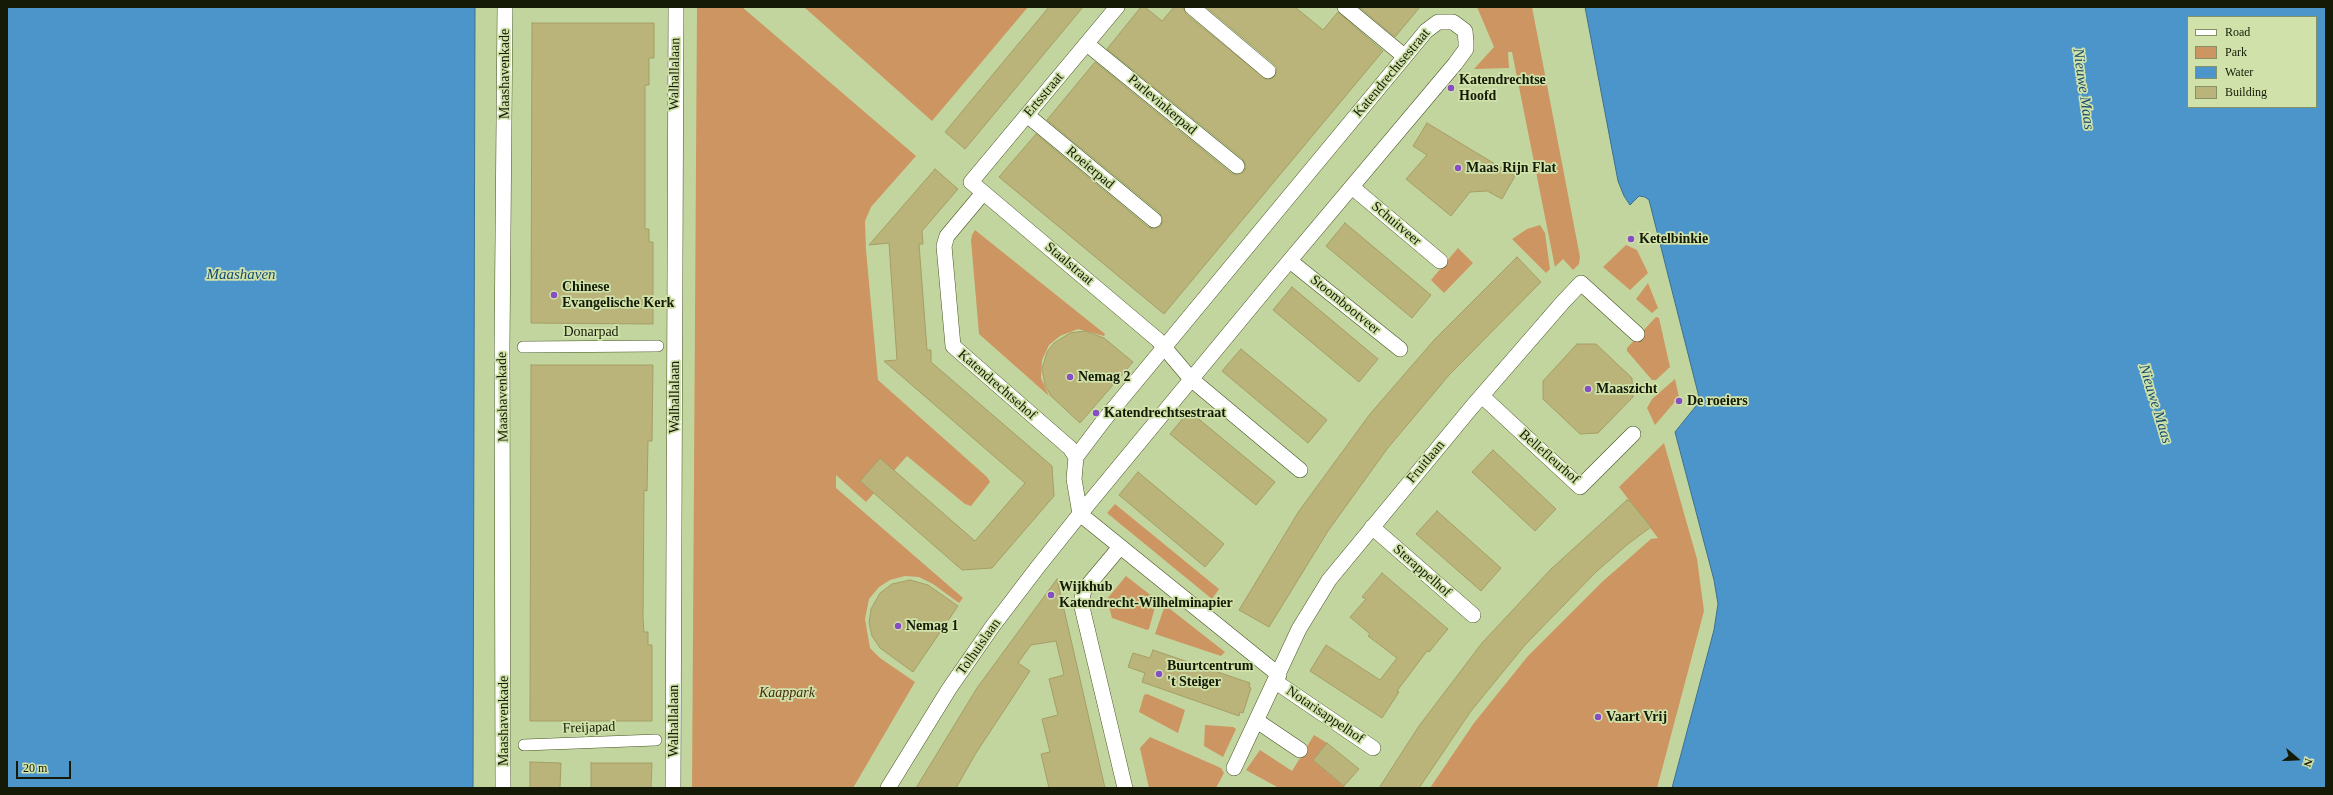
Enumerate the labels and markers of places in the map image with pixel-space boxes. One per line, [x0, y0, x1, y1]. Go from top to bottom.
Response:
place label: Katendrechtse Hoofd [1459, 72, 1546, 104]
marker: Katendrechtse Hoofd [1446, 83, 1456, 93]
place label: Maas Rijn Flat [1466, 160, 1556, 176]
marker: Maas Rijn Flat [1453, 163, 1463, 173]
place label: Ketelbinkie [1639, 231, 1708, 247]
marker: Ketelbinkie [1626, 234, 1636, 244]
place label: Chinese Evangelische Kerk [562, 279, 674, 312]
marker: Chinese Evangelische Kerk [549, 290, 559, 300]
place label: Nemag 2 [1078, 369, 1130, 385]
marker: Nemag 2 [1065, 372, 1075, 382]
place label: Maaszicht [1596, 381, 1657, 397]
marker: Maaszicht [1583, 384, 1593, 394]
place label: De roeiers [1687, 393, 1748, 409]
marker: De roeiers [1674, 396, 1684, 406]
place label: Katendrechtsestraat [1104, 405, 1226, 421]
marker: Katendrechtsestraat [1091, 408, 1101, 418]
place label: Wijkhub Katendrecht-Wilhelminapier [1059, 579, 1233, 612]
marker: Wijkhub Katendrecht-Wilhelminapier [1046, 590, 1056, 600]
place label: Nemag 1 [906, 618, 958, 634]
marker: Nemag 1 [893, 621, 903, 631]
place label: Buurtcentrum 't Steiger [1167, 658, 1253, 690]
marker: Buurtcentrum 't Steiger [1154, 669, 1164, 679]
place label: Vaart Vrij [1606, 709, 1667, 725]
marker: Vaart Vrij [1593, 712, 1603, 722]

